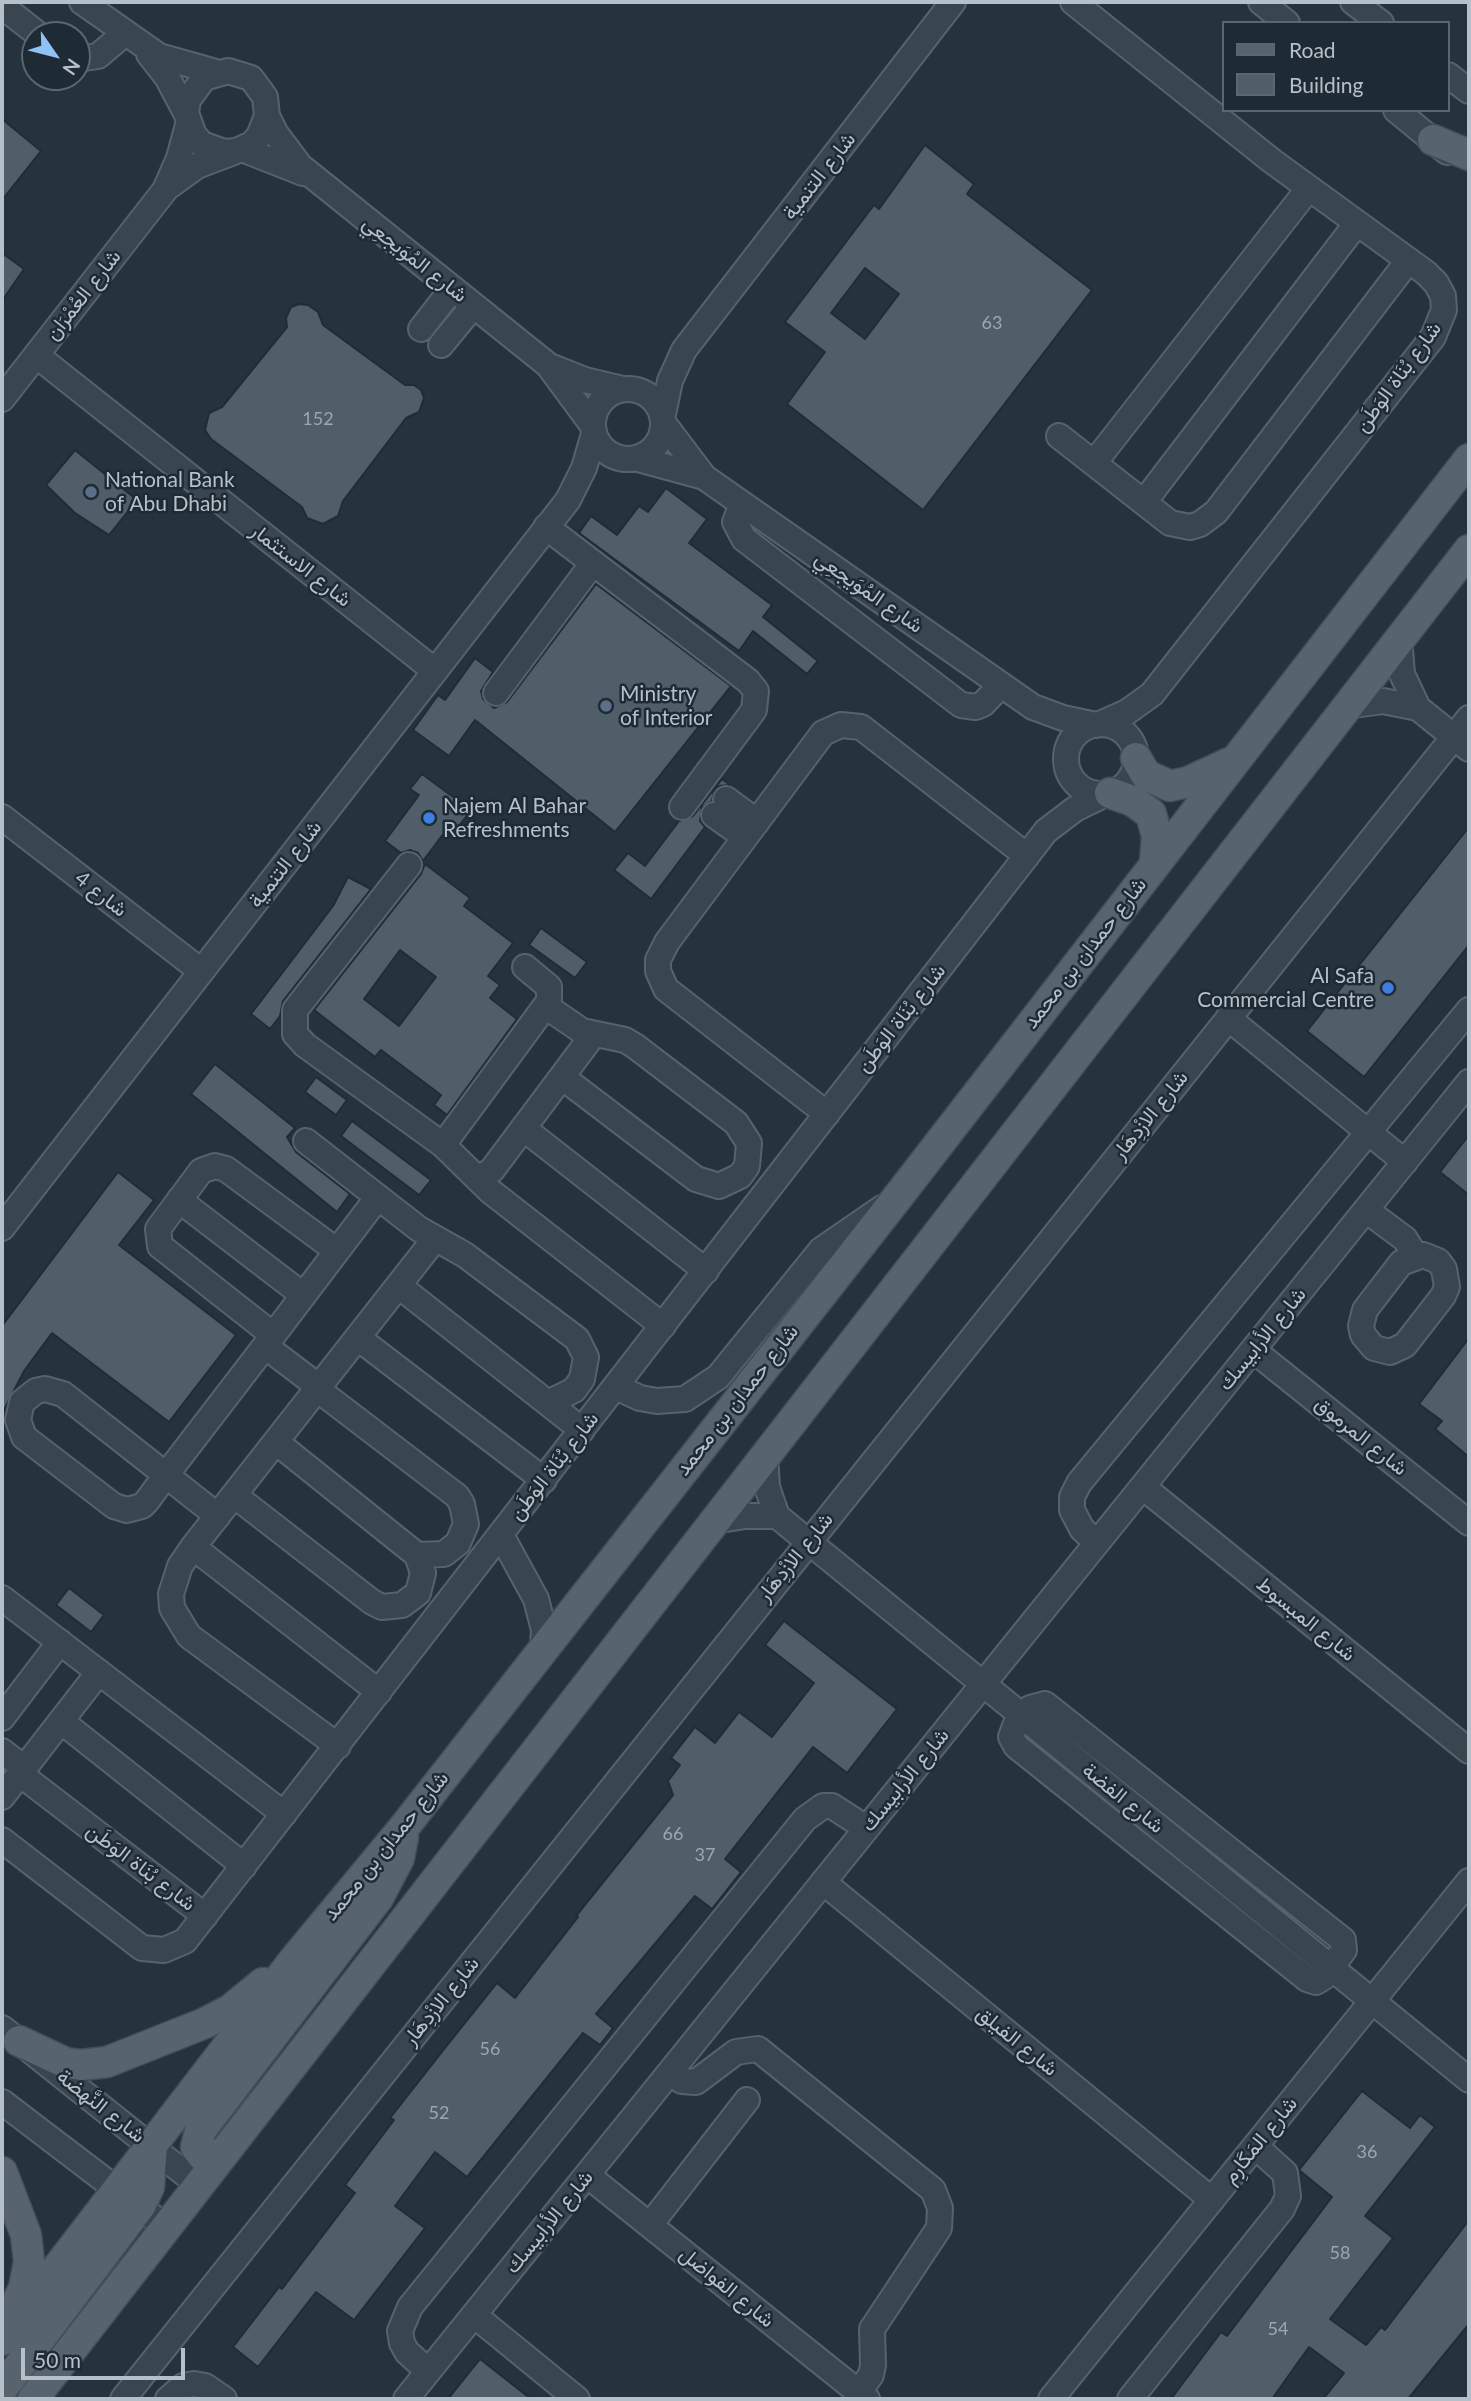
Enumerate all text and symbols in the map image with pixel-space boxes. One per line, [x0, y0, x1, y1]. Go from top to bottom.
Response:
north arrow [21, 21, 91, 91]
legend [1222, 21, 1450, 112]
text: Road [1289, 37, 1336, 62]
text: N [58, 55, 86, 80]
text: Building [1289, 72, 1364, 97]
street label: شارع التنمية [777, 127, 861, 225]
street label: شارع المُوَيجعِي [357, 210, 473, 308]
street label: شارع العُمْرَان [40, 245, 126, 345]
house number: 63 [982, 312, 1002, 334]
street label: شارع بُنَاة الوَطَن [1349, 317, 1447, 437]
house number: 152 [302, 408, 334, 430]
place label: National Bank of Abu Dhabi [105, 467, 235, 517]
marker: National Bank of Abu Dhabi [83, 484, 99, 500]
street label: شارع الاستثمار [245, 518, 357, 612]
street label: شارع المُوَيجعِي [810, 545, 928, 639]
place label: Ministry of Interior [620, 681, 713, 731]
marker: Ministry of Interior [598, 698, 614, 714]
place label: Najem Al Bahar Refreshments [443, 793, 586, 843]
marker: Najem Al Bahar Refreshments [421, 810, 437, 826]
street label: شارع التنمية [243, 815, 327, 913]
street label: شارع 4 [70, 866, 132, 922]
street label: شارع حمدان بن محمد [1018, 872, 1152, 1034]
street label: شارع بُنَاة الوَطَن [851, 959, 951, 1077]
place label: Al Safa Commercial Centre [1197, 963, 1374, 1013]
marker: Al Safa Commercial Centre [1380, 980, 1396, 996]
street label: شارع الازْدِهَار [1106, 1065, 1194, 1165]
street label: شارع الأرابيسك [1213, 1282, 1311, 1396]
street label: شارع حمدان بن محمد [670, 1319, 804, 1481]
street label: شارع المرموق [1310, 1391, 1412, 1481]
street label: شارع بُنَاة الوَطَن [504, 1407, 604, 1525]
street label: شارع الازْدِهَار [751, 1507, 839, 1607]
street label: شارع المبسوط [1251, 1571, 1361, 1667]
street label: شارع الأرابيسك [856, 1723, 954, 1837]
street label: شارع الفضة [1077, 1757, 1169, 1839]
street label: شارع حمدان بن محمد [318, 1766, 454, 1926]
street label: شارع بُنَاة الوَطَن [81, 1818, 201, 1916]
house number: 66 [663, 1823, 683, 1845]
house number: 37 [695, 1844, 715, 1866]
street label: شارع الازْدِهَار [397, 1951, 485, 2051]
street label: شارع الفيلق [971, 2000, 1063, 2082]
house number: 56 [480, 2038, 500, 2060]
street label: شارع النَّهضة [52, 2064, 150, 2148]
street label: شارع المَكَارِم [1217, 2091, 1303, 2189]
house number: 52 [429, 2102, 449, 2124]
house number: 36 [1357, 2141, 1377, 2163]
street label: شارع الأرابيسك [500, 2165, 598, 2279]
street label: شارع الفواضل [674, 2241, 780, 2333]
house number: 58 [1330, 2242, 1350, 2264]
house number: 54 [1268, 2318, 1288, 2340]
scale bar [24, 2334, 189, 2378]
text: 50 m [34, 2347, 81, 2372]

